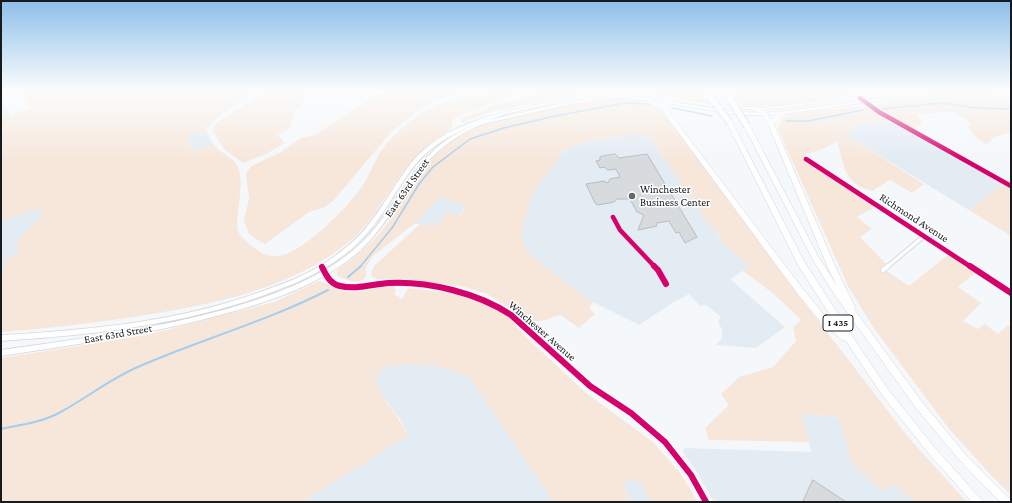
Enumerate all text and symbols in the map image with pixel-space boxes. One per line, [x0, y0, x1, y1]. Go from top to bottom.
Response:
street label: East 63rd Street [382, 156, 432, 220]
place label: Winchester Business Center [640, 183, 710, 209]
marker: Winchester Business Center [627, 191, 637, 201]
street label: Richmond Avenue [877, 191, 951, 245]
street label: Winchester Avenue [506, 298, 578, 364]
road number: I 435 [823, 315, 853, 331]
street label: East 63rd Street [83, 322, 153, 346]

